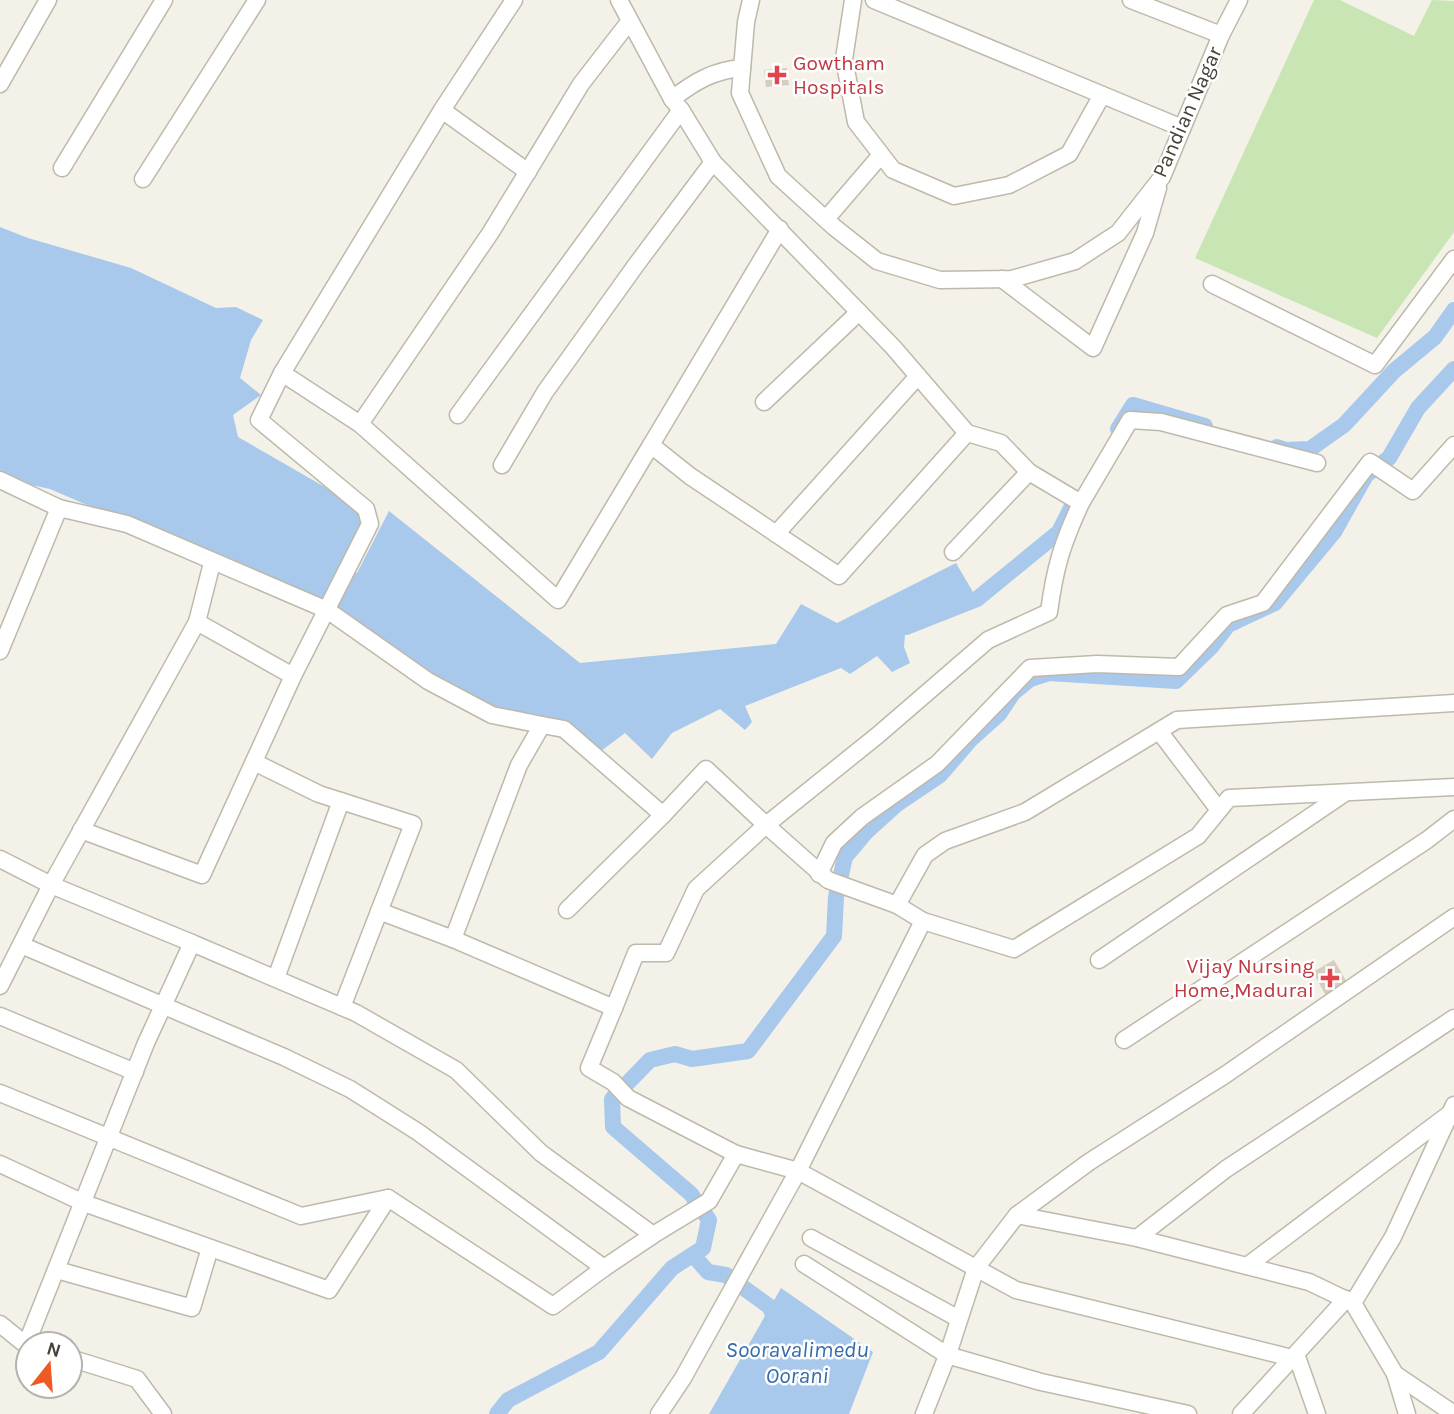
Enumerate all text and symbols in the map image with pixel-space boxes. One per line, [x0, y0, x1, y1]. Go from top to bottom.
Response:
street label: Pandian Nagar [1147, 42, 1227, 181]
place label: Gowtham Hospitals [793, 51, 885, 99]
marker: Gowtham Hospitals [767, 65, 787, 85]
place label: Vijay Nursing Home,Madurai [1174, 954, 1314, 1002]
marker: Vijay Nursing Home,Madurai [1320, 968, 1340, 988]
north arrow [14, 1330, 84, 1400]
water label: Sooravalimedu Oorani [725, 1336, 869, 1389]
text: N [44, 1337, 63, 1362]

